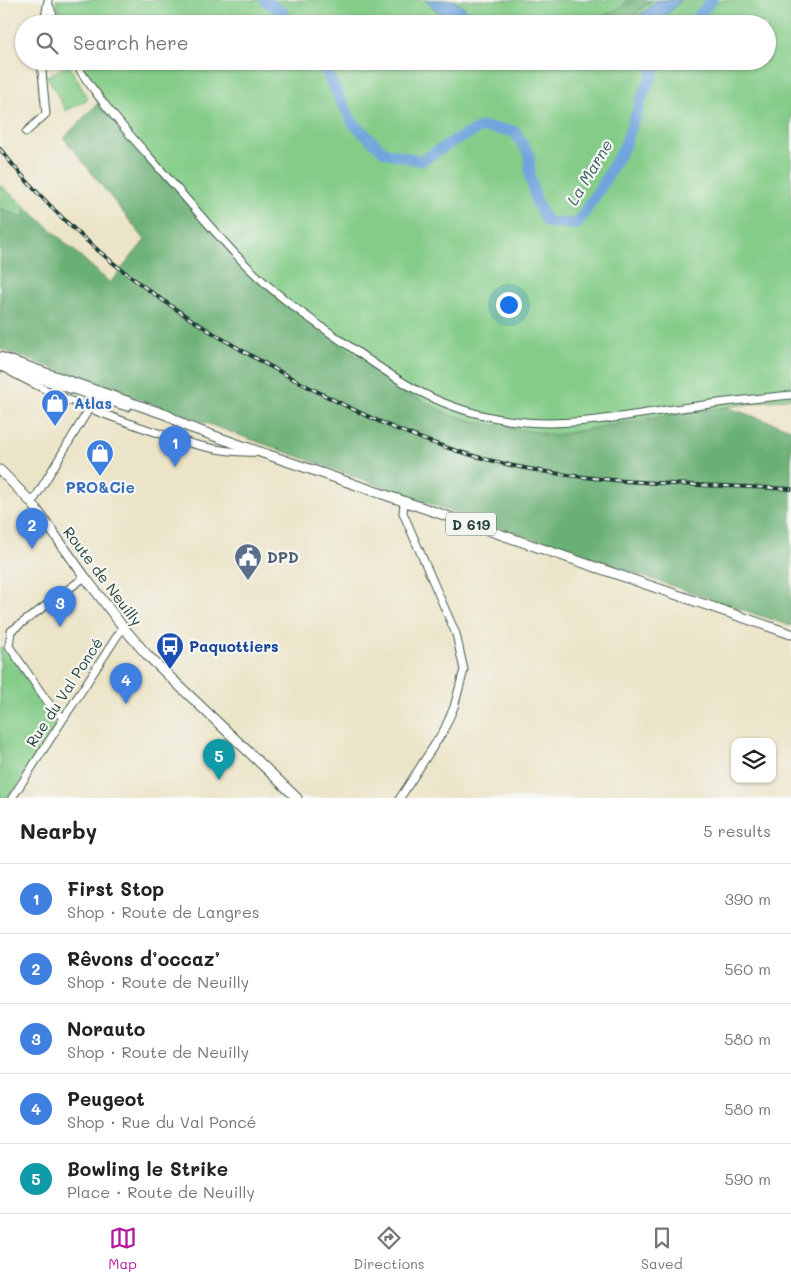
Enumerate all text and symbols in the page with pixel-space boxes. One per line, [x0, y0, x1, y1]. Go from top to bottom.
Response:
search box [15, 15, 776, 70]
icon: search [33, 29, 61, 57]
text: Search here [73, 30, 189, 55]
water label: La Marne [561, 135, 617, 209]
your location [496, 292, 522, 318]
shop icon: Atlas [40, 388, 70, 427]
place label: Atlas [74, 393, 112, 413]
pin: 1 [159, 426, 191, 467]
shop icon: PRO&Cie [85, 438, 115, 477]
place label: PRO&Cie [65, 477, 135, 497]
pin: 2 [16, 508, 48, 549]
road number: D 619 [446, 512, 496, 536]
street label: Route de Neuilly [59, 522, 147, 630]
public building icon: DPD [233, 542, 263, 581]
place label: DPD [267, 547, 299, 567]
pin: 3 [44, 586, 76, 627]
bus stop icon: Paquottiers [155, 631, 185, 670]
street label: Rue du Val Poncé [21, 634, 107, 750]
place label: Paquottiers [189, 636, 279, 656]
pin: 4 [110, 663, 142, 704]
map controls [731, 738, 776, 783]
button: layers [731, 738, 776, 783]
pin: 5 [203, 739, 235, 780]
text: Nearby [20, 817, 97, 844]
text: 5 results [703, 820, 771, 841]
text: First Stop [67, 876, 164, 901]
text: 1 [32, 888, 40, 909]
text: 390 m [724, 888, 771, 909]
text: Shop · Route de Langres [67, 901, 260, 922]
text: Rêvons d’occaz’ [67, 946, 220, 971]
text: 2 [32, 958, 40, 979]
text: 560 m [724, 958, 771, 979]
text: Shop · Route de Neuilly [67, 971, 249, 992]
text: Norauto [67, 1016, 145, 1041]
text: 3 [31, 1028, 41, 1049]
text: 580 m [724, 1028, 771, 1049]
text: Shop · Route de Neuilly [67, 1041, 249, 1062]
text: Peugeot [67, 1086, 145, 1111]
text: 4 [31, 1098, 41, 1119]
text: 580 m [724, 1098, 771, 1119]
text: Shop · Rue du Val Poncé [67, 1111, 257, 1132]
text: Bowling le Strike [67, 1156, 228, 1181]
text: 5 [31, 1168, 41, 1189]
text: 590 m [724, 1168, 771, 1189]
text: Place · Route de Neuilly [67, 1181, 255, 1202]
tab: Map [108, 1224, 137, 1273]
tab: Directions [353, 1224, 425, 1273]
tab: Saved [641, 1224, 683, 1273]

